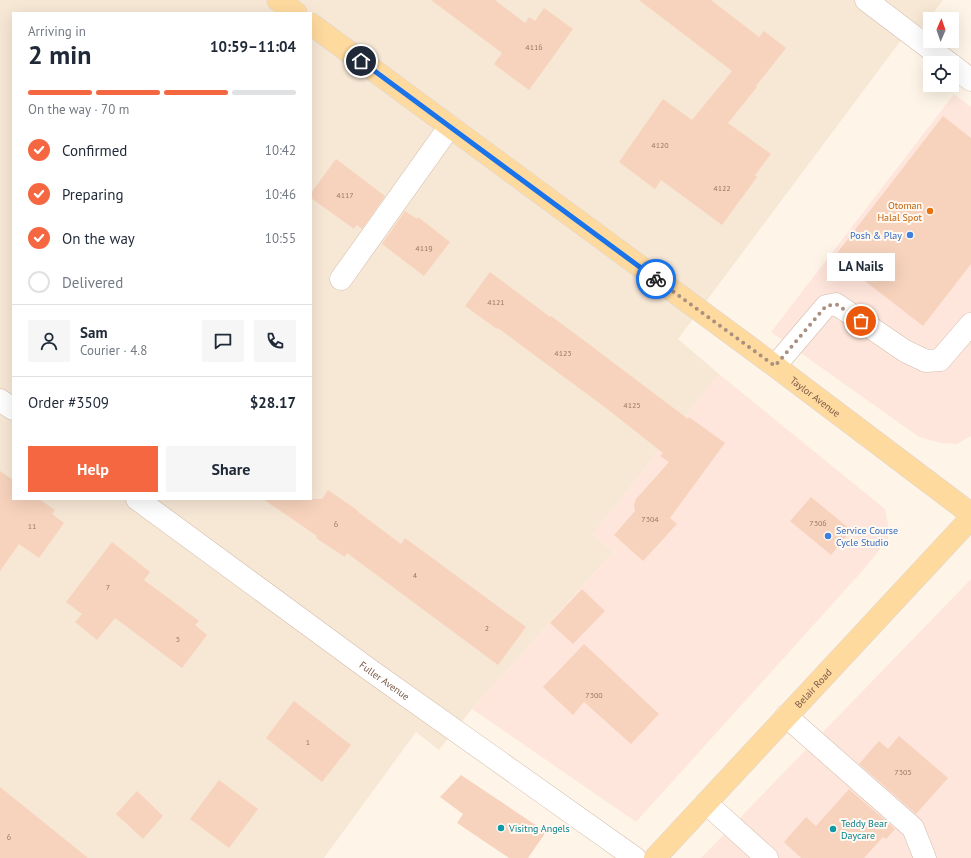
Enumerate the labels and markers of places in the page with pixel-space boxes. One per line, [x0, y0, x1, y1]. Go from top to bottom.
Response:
pin [344, 44, 378, 78]
place label: Otoman Halal Spot [877, 199, 923, 224]
marker: Otoman Halal Spot [925, 206, 935, 216]
place label: Posh & Play [850, 229, 902, 242]
marker: Posh & Play [905, 230, 915, 240]
callout: LA Nails [827, 253, 895, 281]
pin [844, 304, 878, 338]
place label: Service Course Cycle Studio [836, 524, 898, 549]
marker: Service Course Cycle Studio [823, 531, 833, 541]
place label: Teddy Bear Daycare [841, 817, 888, 842]
place label: Visitng Angels [508, 822, 570, 835]
marker: Visitng Angels [496, 823, 506, 833]
marker: Teddy Bear Daycare [828, 824, 838, 834]

